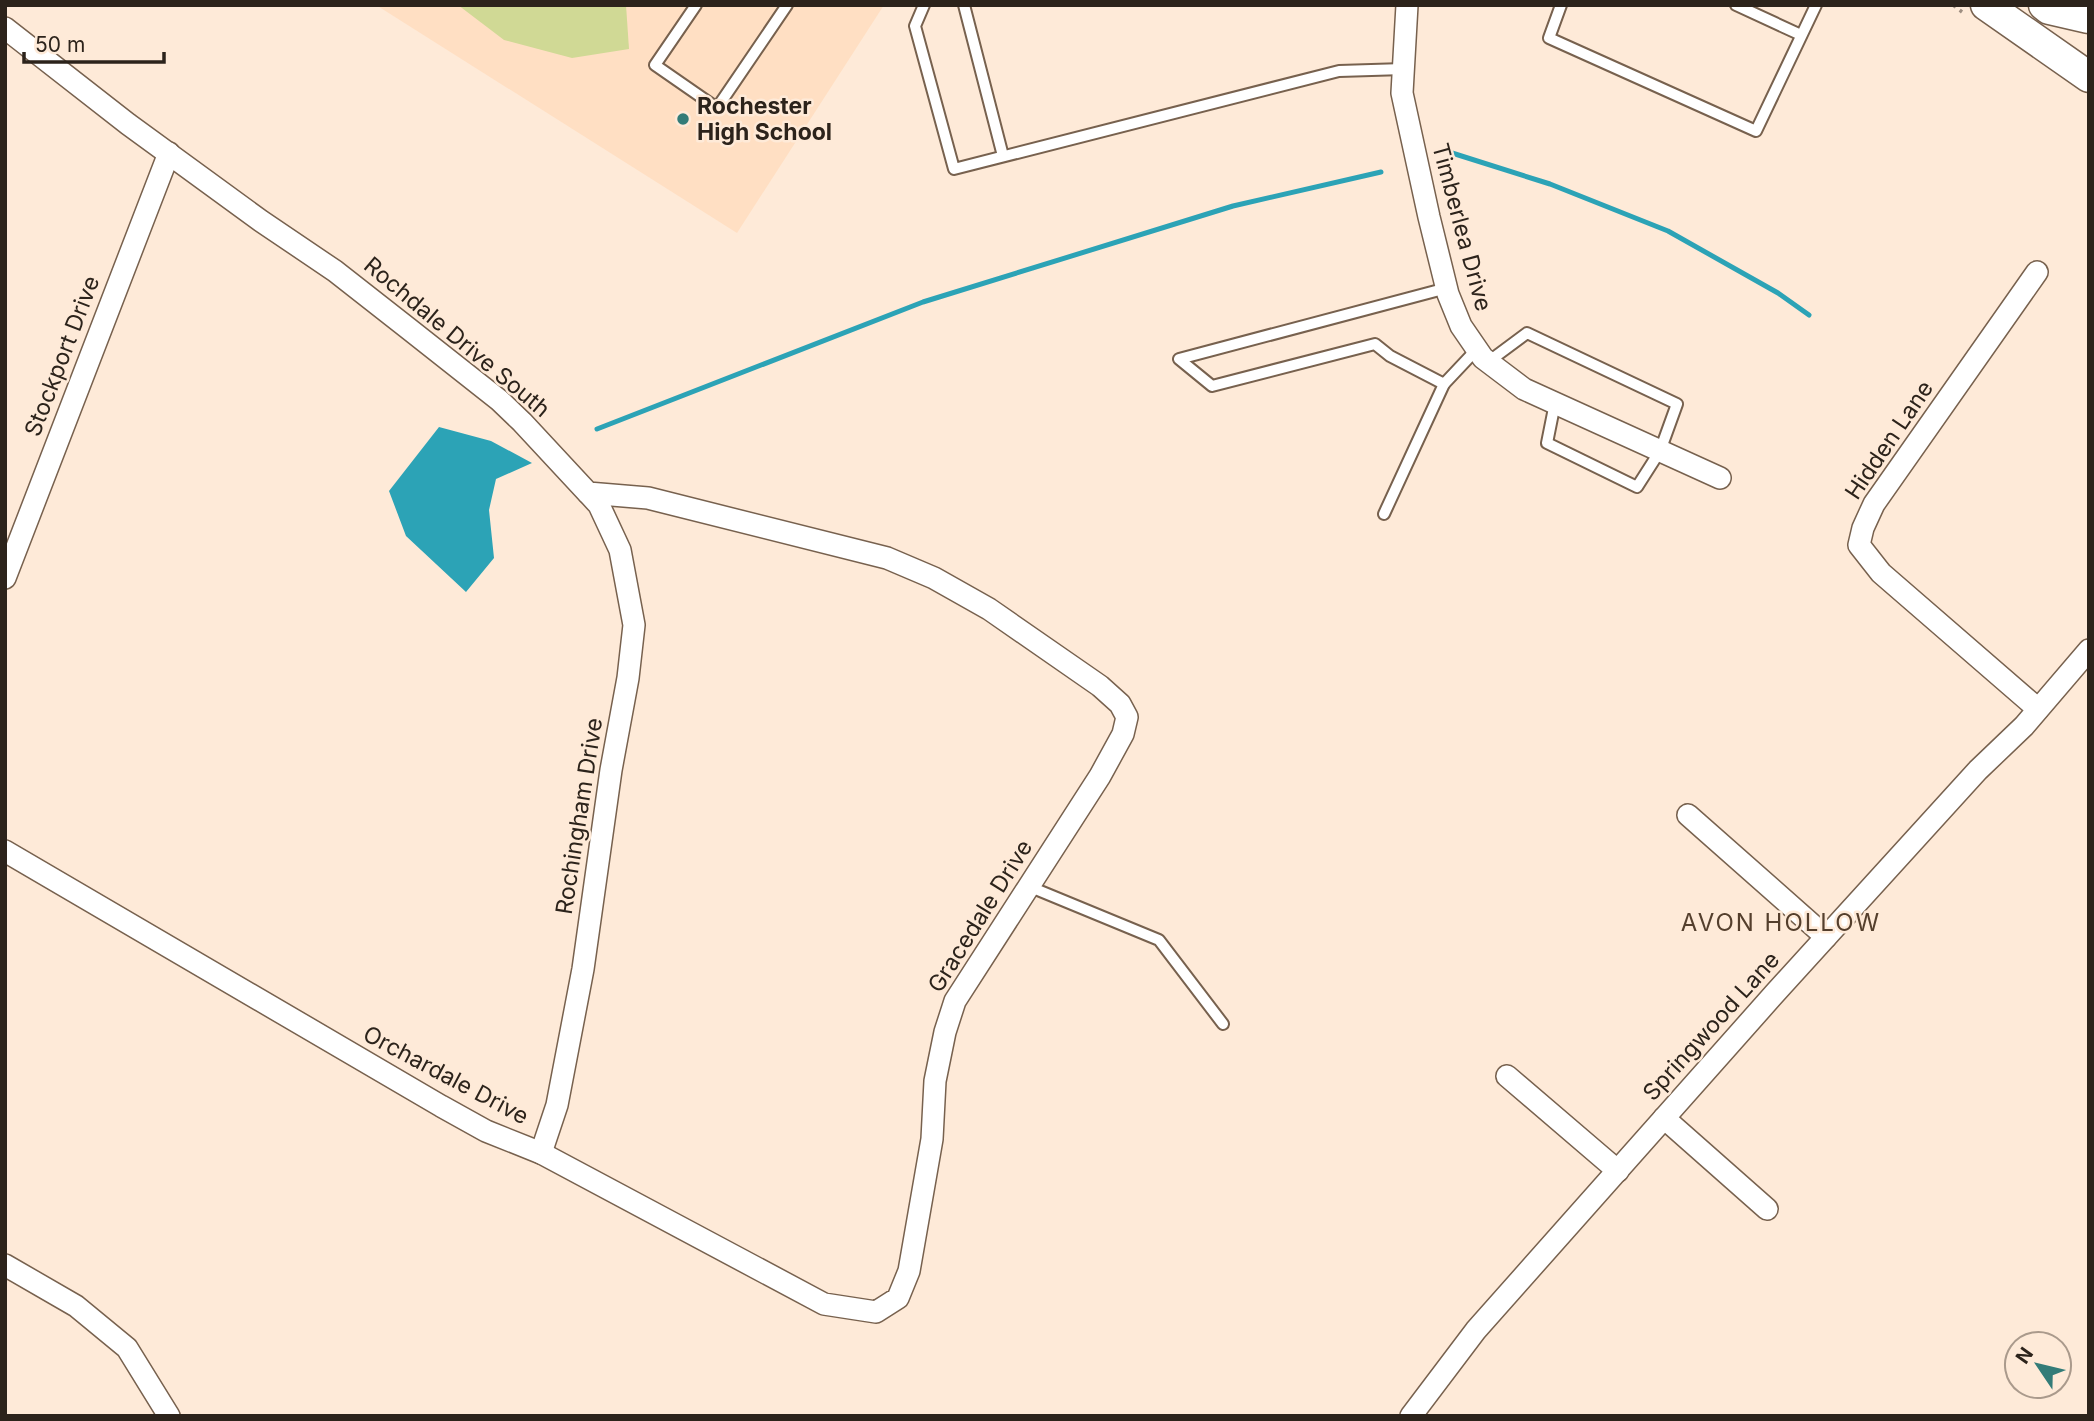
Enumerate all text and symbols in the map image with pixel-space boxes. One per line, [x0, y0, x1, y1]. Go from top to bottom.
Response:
scale bar [24, 21, 164, 65]
text: 50 m [35, 32, 85, 57]
place label: Rochester High School [697, 92, 832, 146]
marker: Rochester High School [675, 111, 691, 127]
street label: Timberlea Drive [1426, 140, 1498, 314]
street label: Rochdale Drive South [358, 251, 556, 423]
street label: Stockport Drive [19, 272, 105, 440]
street label: Hidden Lane [1839, 375, 1939, 505]
street label: Rochingham Drive [550, 716, 608, 916]
street label: Gracedale Drive [922, 834, 1038, 998]
district label: AVON HOLLOW [1681, 908, 1881, 937]
street label: Springwood Lane [1637, 946, 1785, 1106]
street label: Orchardale Drive [358, 1020, 534, 1130]
north arrow [2003, 1330, 2073, 1400]
text: N [2011, 1343, 2038, 1368]

